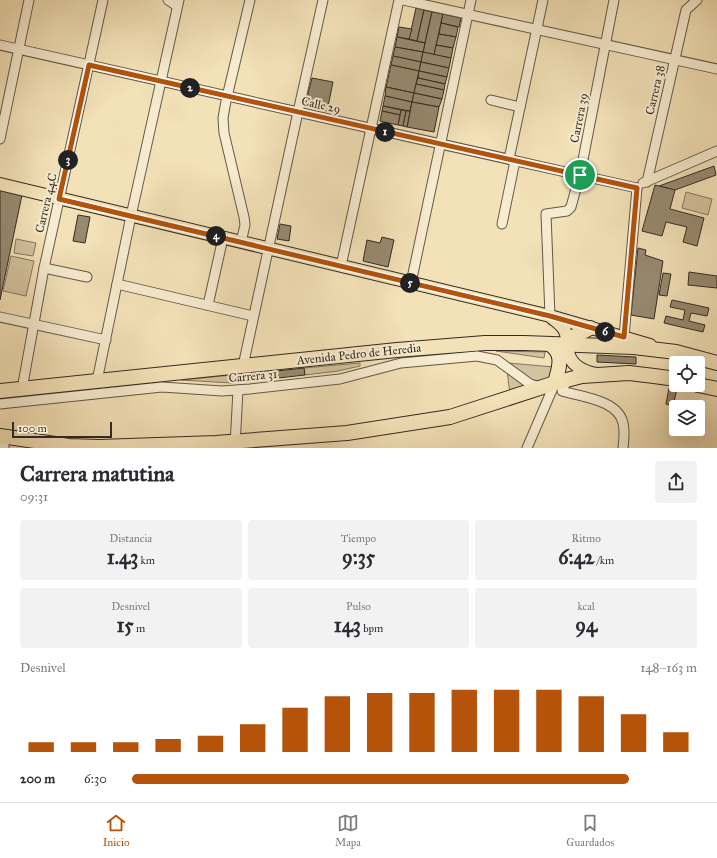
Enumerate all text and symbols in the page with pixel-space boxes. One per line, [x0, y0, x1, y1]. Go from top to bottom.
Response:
street label: Carrera 38 [642, 64, 668, 116]
pin: 2 [180, 78, 200, 98]
text: 2 [187, 81, 193, 94]
street label: Carrera 39 [567, 92, 591, 144]
street label: Calle 29 [300, 94, 342, 116]
pin: 1 [375, 122, 395, 142]
text: 1 [383, 125, 387, 138]
pin: 3 [58, 150, 78, 170]
text: 3 [66, 153, 70, 166]
pin [563, 158, 597, 192]
icon: arrive [569, 164, 591, 186]
street label: Carrera 44C [32, 172, 60, 234]
pin: 4 [206, 226, 226, 246]
text: 4 [213, 229, 219, 242]
pin: 5 [400, 273, 420, 293]
text: 5 [407, 276, 413, 289]
pin: 6 [595, 322, 615, 342]
text: 6 [602, 325, 608, 338]
street label: Avenida Pedro de Heredia [295, 340, 423, 368]
map controls [669, 356, 705, 436]
button: locate [669, 356, 705, 392]
street label: Carrera 31 [228, 367, 278, 385]
button: layers [669, 400, 705, 436]
scale bar [12, 420, 112, 439]
text: 100 m [18, 422, 47, 435]
text: Carrera matutina [20, 460, 174, 487]
button: share [655, 461, 697, 503]
text: 09:31 [20, 489, 48, 505]
text: Distancia [110, 532, 152, 545]
text: Tiempo [341, 532, 376, 545]
text: Ritmo [571, 532, 601, 545]
text: 1.43 [107, 545, 138, 569]
text: 9:35 [342, 545, 375, 569]
text: 6:42 [558, 545, 594, 569]
text: km [138, 554, 155, 567]
text: /km [594, 554, 614, 567]
text: Desnivel [111, 600, 150, 613]
text: Pulso [346, 600, 371, 613]
text: kcal [578, 600, 595, 613]
text: 15 [116, 613, 134, 637]
text: 143 [334, 613, 361, 637]
text: 94 [575, 613, 597, 637]
text: m [134, 622, 145, 635]
text: bpm [361, 622, 383, 635]
text: Desnivel [20, 660, 66, 676]
text: 148–163 m [640, 660, 697, 676]
text: 200 m [20, 771, 55, 787]
text: 6:30 [84, 771, 107, 787]
tab: Inicio [103, 812, 130, 849]
tab: Mapa [335, 812, 361, 849]
tab: Guardados [566, 812, 614, 849]

